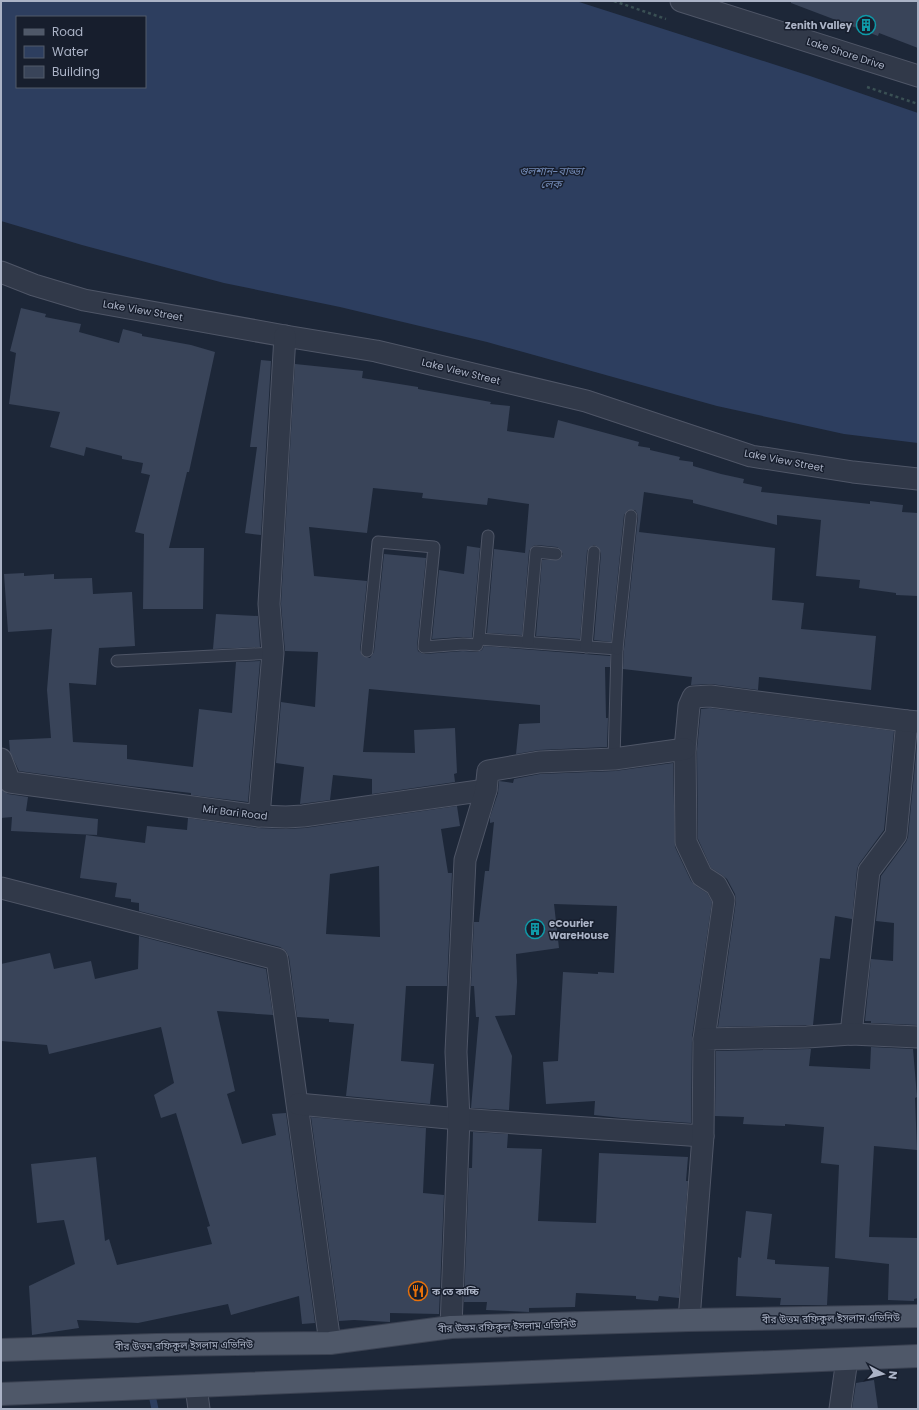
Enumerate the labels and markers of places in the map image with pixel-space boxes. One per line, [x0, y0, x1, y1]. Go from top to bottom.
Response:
building icon: Zenith Valley [855, 14, 877, 36]
place label: Zenith Valley [785, 18, 853, 33]
place label: eCourier WareHouse [549, 916, 609, 943]
building icon: eCourier WareHouse [524, 918, 546, 940]
restaurant icon: ক তে কাচ্চি [407, 1280, 429, 1302]
place label: ক তে কাচ্চি [431, 1284, 479, 1299]

